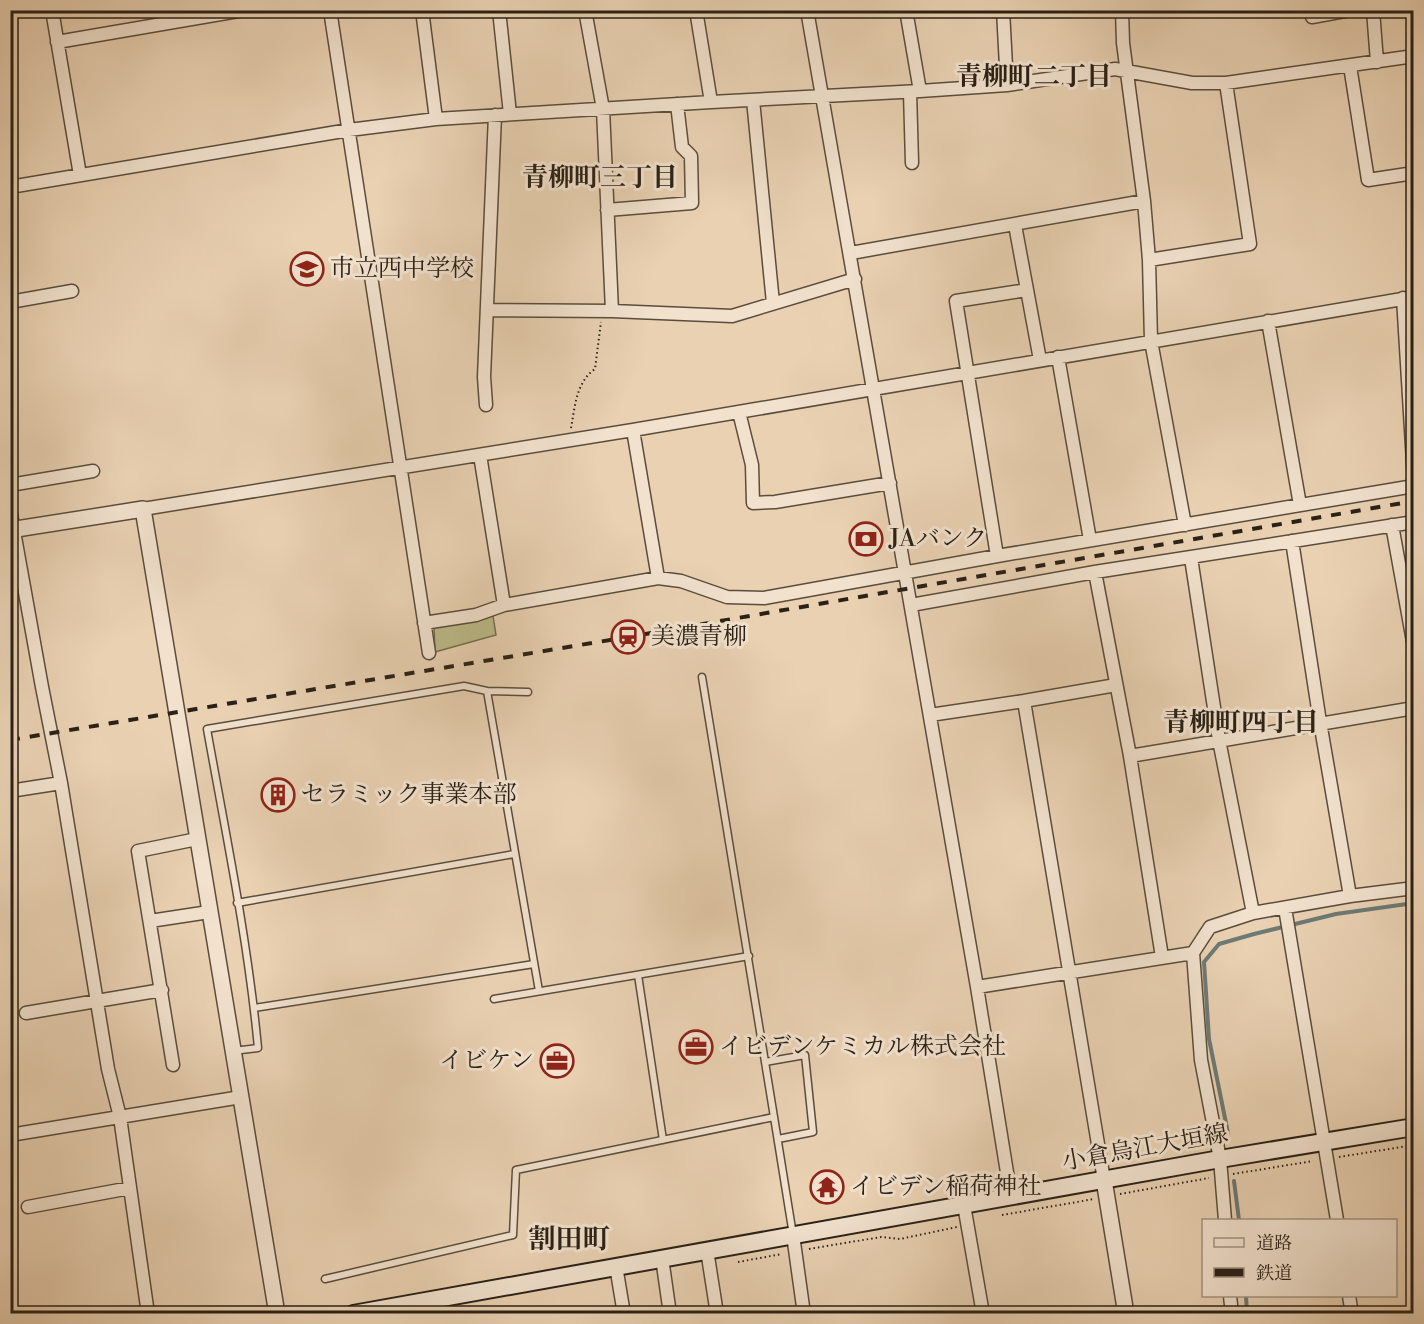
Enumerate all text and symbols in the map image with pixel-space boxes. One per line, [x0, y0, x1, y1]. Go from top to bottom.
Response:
district label: 青柳町二丁目 [956, 61, 1112, 93]
district label: 青柳町三丁目 [522, 162, 678, 194]
school or university icon: 市立西中学校 [289, 251, 325, 287]
place label: 市立西中学校 [330, 254, 474, 284]
bank icon: JAバンク [848, 521, 884, 557]
place label: JAバンク [888, 524, 987, 554]
station icon: 美濃青柳 [610, 619, 646, 655]
place label: 美濃青柳 [651, 622, 747, 652]
district label: 青柳町四丁目 [1163, 707, 1319, 739]
building icon: セラミック事業本部 [260, 777, 296, 813]
place label: セラミック事業本部 [301, 780, 517, 810]
office icon: イビデンケミカル株式会社 [678, 1029, 714, 1065]
place label: イビデンケミカル株式会社 [719, 1032, 1006, 1062]
office icon: イビケン [539, 1043, 575, 1079]
place label: イビケン [439, 1046, 534, 1076]
street label: 小倉烏江大垣線 [1060, 1119, 1230, 1177]
temple icon: イビデン稲荷神社 [809, 1169, 845, 1205]
place label: イビデン稲荷神社 [850, 1172, 1042, 1202]
legend [1202, 1219, 1397, 1297]
district label: 割田町 [529, 1223, 610, 1257]
text: 道路 [1256, 1232, 1292, 1255]
text: 鉄道 [1256, 1262, 1292, 1285]

